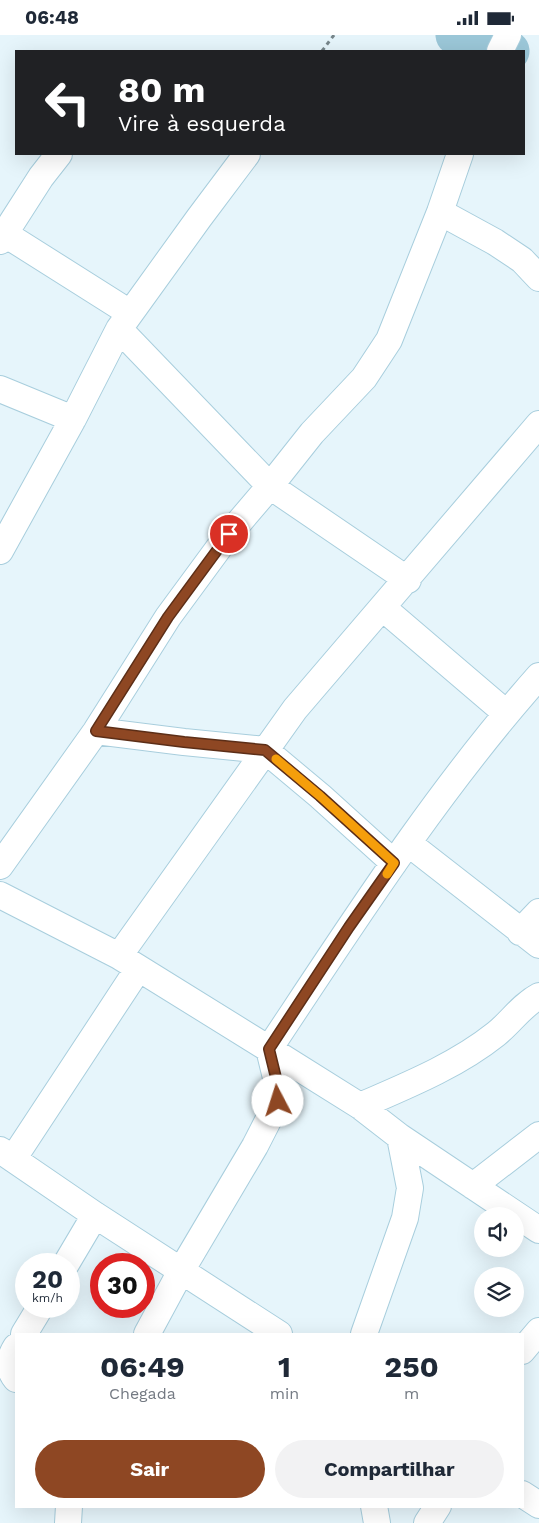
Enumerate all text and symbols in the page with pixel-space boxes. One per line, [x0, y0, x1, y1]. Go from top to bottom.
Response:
text: 06:48 [25, 6, 79, 29]
text: 80 m [118, 69, 205, 111]
icon: left [35, 70, 100, 135]
text: Vire à esquerda [118, 111, 286, 136]
pin [208, 513, 250, 555]
icon: arrive [215, 520, 243, 548]
position arrow [251, 1074, 303, 1126]
map controls [474, 1207, 524, 1317]
button: sound [474, 1207, 524, 1257]
speed limit sign: 30 [90, 1253, 155, 1318]
text: 20 [32, 1265, 63, 1294]
button: layers [474, 1267, 524, 1317]
text: km/h [32, 1291, 63, 1305]
text: 06:49 [100, 1349, 185, 1384]
text: 1 [278, 1349, 291, 1384]
text: 250 [384, 1349, 439, 1384]
text: Chegada [109, 1384, 176, 1403]
text: min [270, 1384, 299, 1403]
text: m [404, 1384, 419, 1403]
button: Sair [35, 1440, 265, 1498]
button: Compartilhar [275, 1440, 504, 1498]

